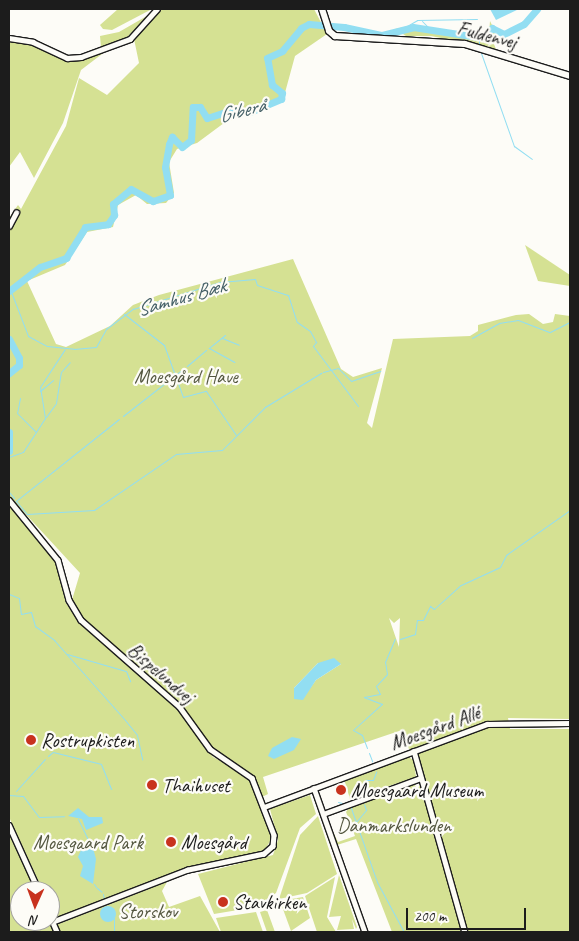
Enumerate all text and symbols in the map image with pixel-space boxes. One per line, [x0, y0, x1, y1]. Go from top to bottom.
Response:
street label: Fuldenvej [455, 16, 519, 54]
water label: Giberå [216, 92, 268, 128]
water label: Samhus Bæk [134, 272, 228, 322]
park label: Moesgård Have [134, 364, 238, 388]
street label: Bispelundvej [123, 638, 199, 708]
street label: Moesgård Allé [387, 701, 483, 755]
place label: Rostrupkisten [41, 728, 134, 752]
marker: Rostrupkisten [25, 734, 37, 746]
place label: Thaihuset [162, 773, 230, 797]
place label: Moesgaard Museum [351, 778, 484, 802]
marker: Thaihuset [146, 779, 158, 791]
marker: Moesgaard Museum [335, 784, 347, 796]
park label: Danmarkslunden [337, 813, 451, 837]
park label: Moesgaard Park [33, 830, 143, 854]
place label: Moesgård [181, 830, 247, 854]
marker: Moesgård [165, 836, 177, 848]
north arrow [10, 881, 60, 931]
place label: Stavkirken [233, 890, 306, 914]
marker: Stavkirken [217, 896, 229, 908]
scale bar [409, 898, 529, 930]
park label: Storskov [119, 899, 177, 923]
text: 200 m [414, 907, 446, 926]
text: N [30, 912, 39, 929]

